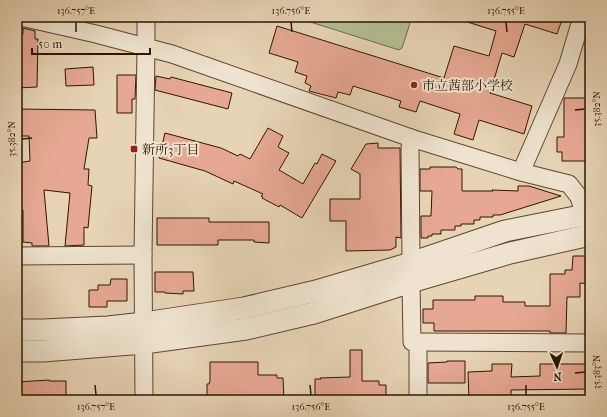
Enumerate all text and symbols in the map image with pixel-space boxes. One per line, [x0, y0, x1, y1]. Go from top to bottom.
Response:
text: 136.757°E [57, 5, 95, 17]
text: 136.756°E [272, 5, 310, 17]
text: 136.755°E [487, 5, 525, 17]
scale bar [32, 30, 150, 56]
text: 50 m [38, 37, 62, 51]
place label: 市立茜部小学校 [422, 78, 513, 93]
marker: 市立茜部小学校 [409, 80, 419, 90]
text: 35.382°N [591, 91, 603, 127]
text: 35.382°N [6, 121, 18, 157]
place label: 新所3丁目 [142, 142, 199, 157]
marker: 新所3丁目 [129, 144, 139, 154]
north arrow [537, 347, 577, 387]
text: 35.383°N [591, 354, 603, 389]
text: N [552, 370, 562, 383]
text: 136.757°E [77, 401, 115, 413]
text: 136.756°E [292, 401, 330, 413]
text: 136.755°E [507, 401, 545, 413]

